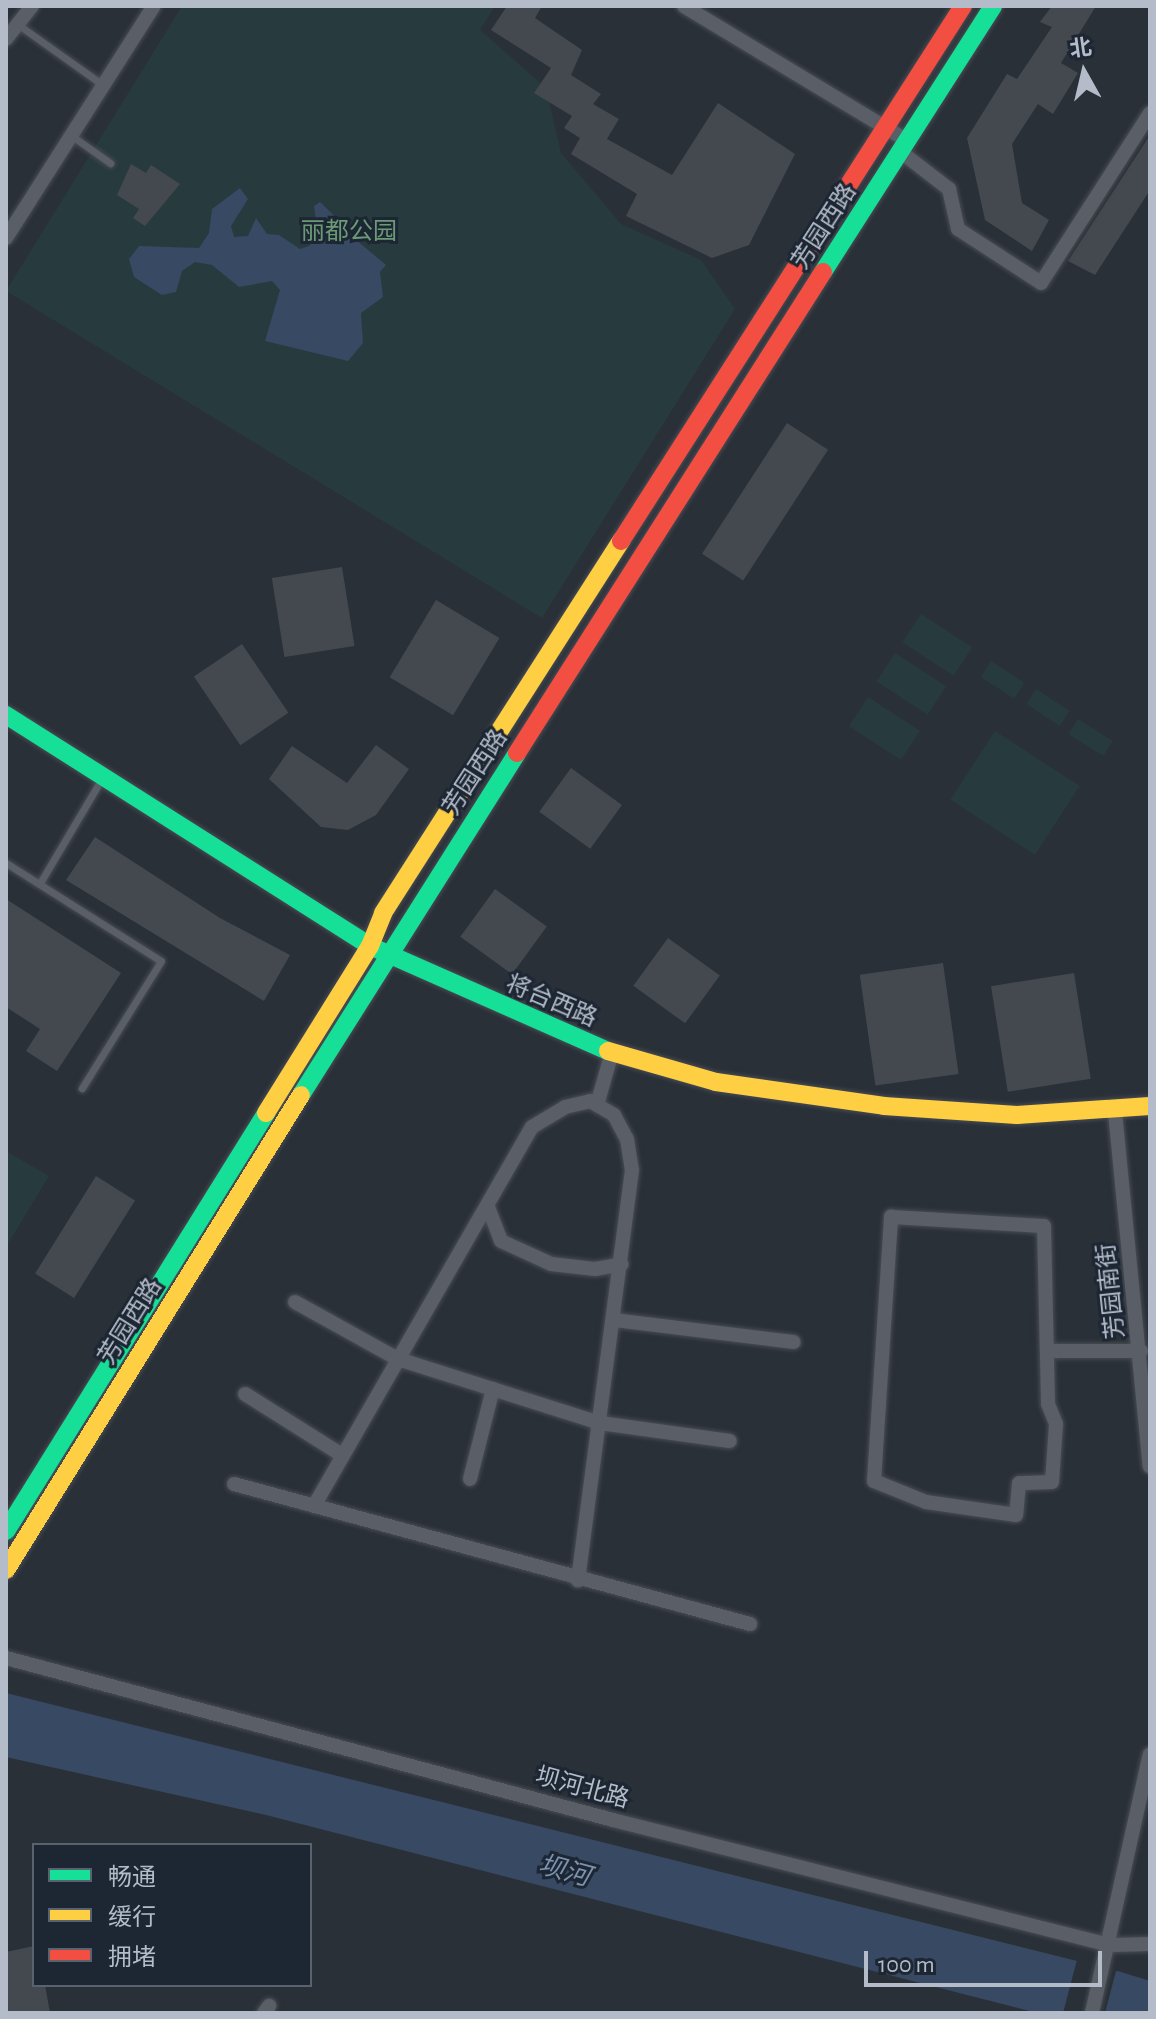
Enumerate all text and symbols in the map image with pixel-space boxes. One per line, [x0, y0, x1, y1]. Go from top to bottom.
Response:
north arrow [1044, 32, 1124, 112]
text: 北 [1068, 36, 1093, 61]
street label: 芳园西路 [787, 179, 863, 275]
park label: 丽都公园 [301, 219, 397, 247]
street label: 芳园西路 [438, 725, 514, 821]
street label: 将台西路 [501, 970, 601, 1034]
street label: 芳园南街 [1093, 1242, 1131, 1340]
street label: 芳园西路 [93, 1274, 169, 1370]
street label: 坝河北路 [532, 1763, 632, 1815]
legend [32, 1843, 312, 1987]
water label: 坝河 [535, 1850, 593, 1894]
text: 畅通 [108, 1866, 156, 1890]
text: 缓行 [108, 1906, 156, 1930]
scale bar [868, 1935, 1106, 1985]
text: 拥堵 [108, 1946, 156, 1970]
text: 100 m [878, 1953, 935, 1977]

